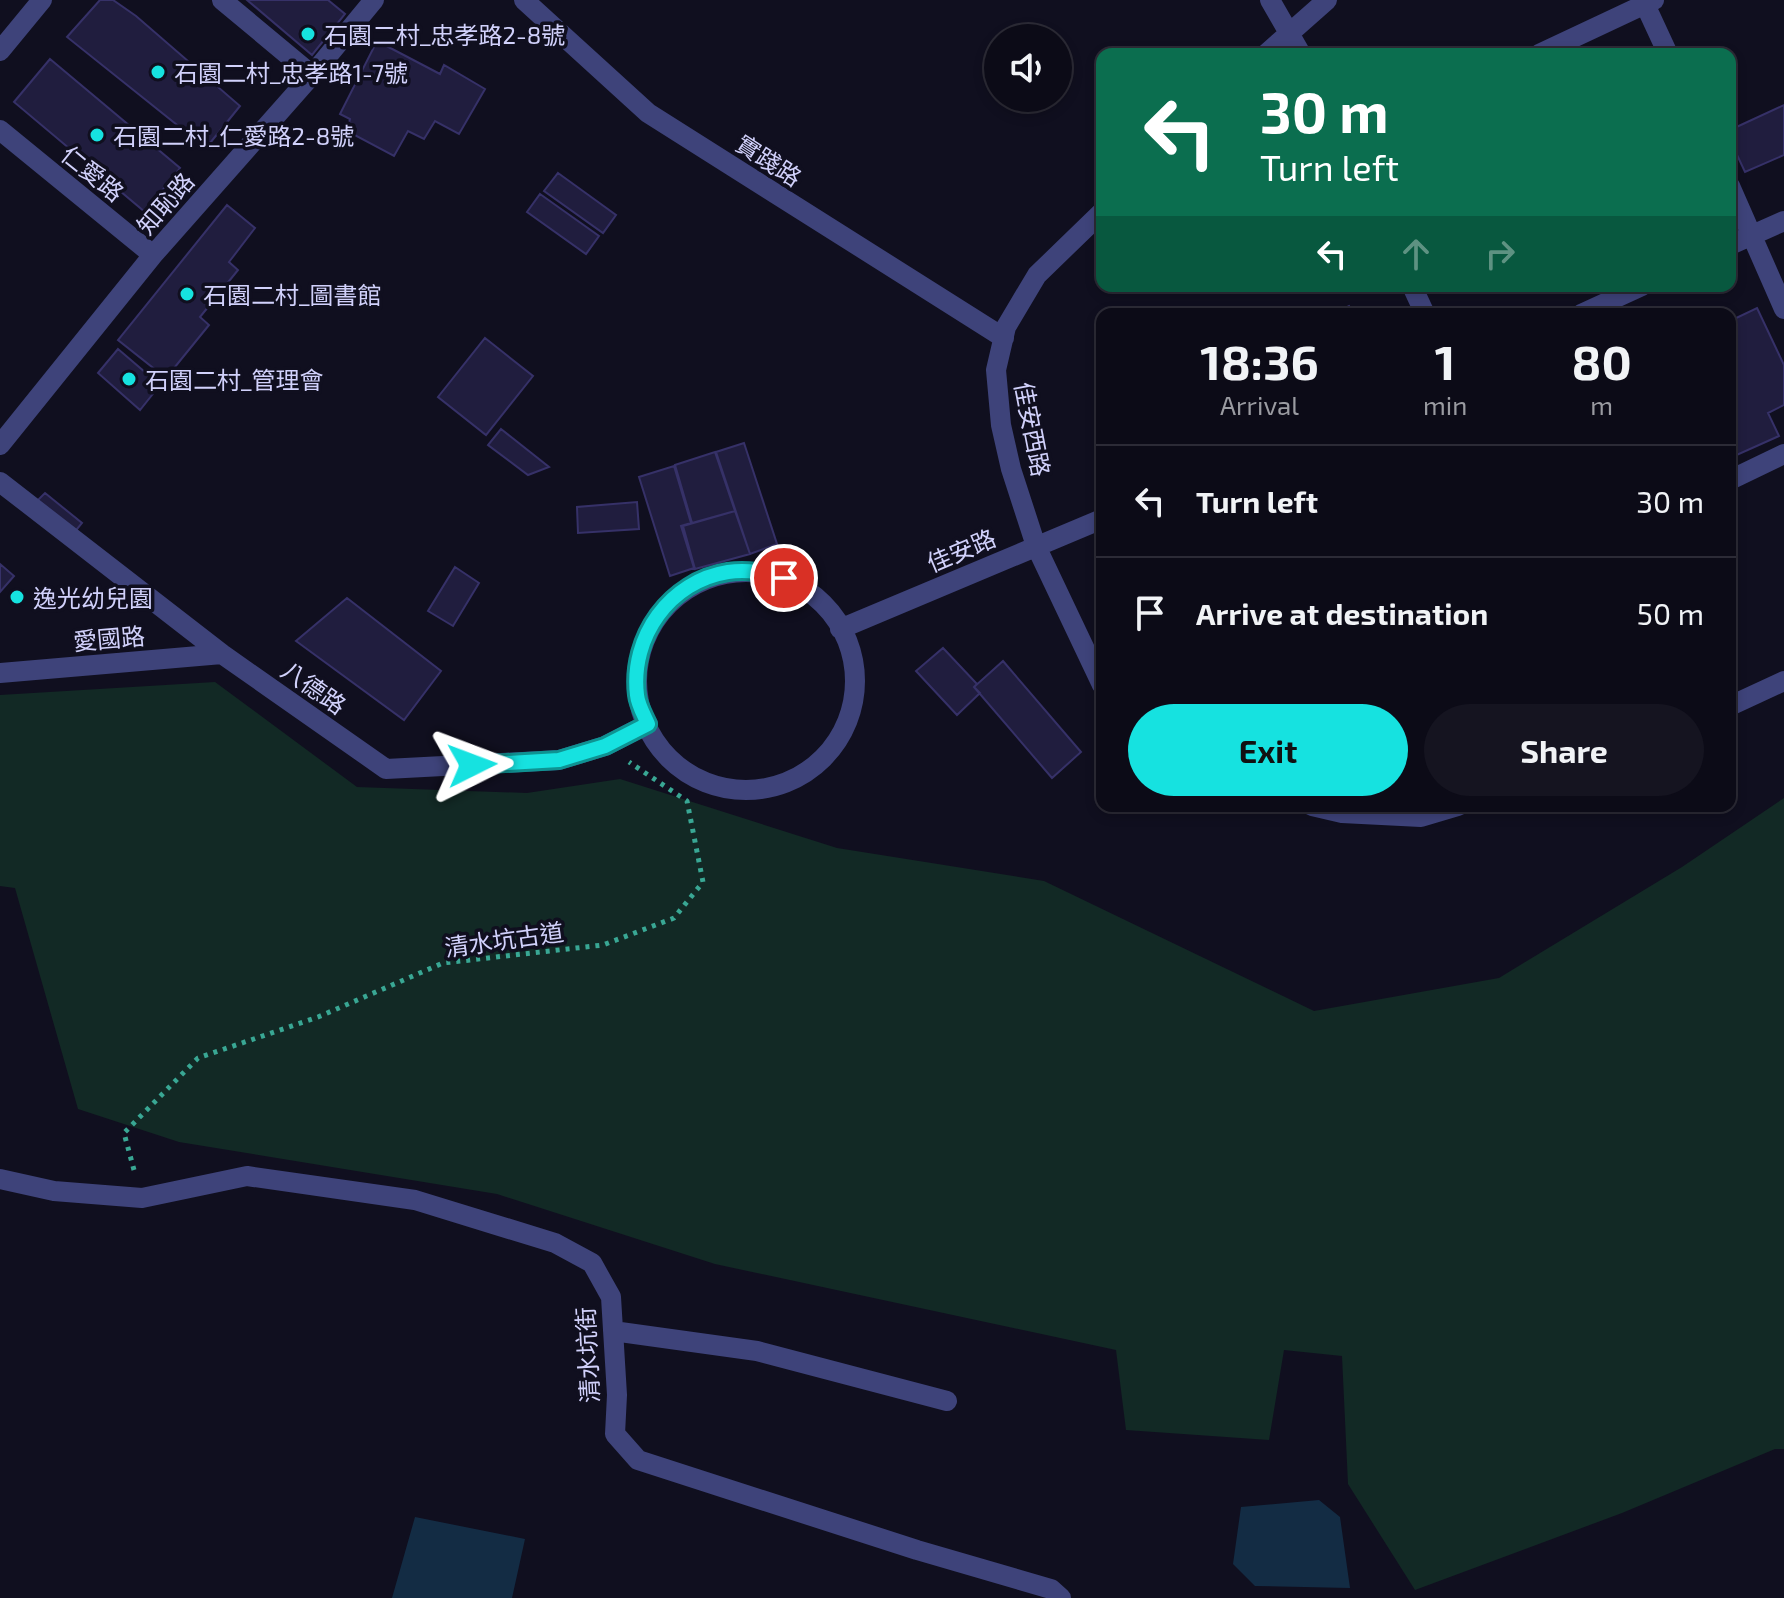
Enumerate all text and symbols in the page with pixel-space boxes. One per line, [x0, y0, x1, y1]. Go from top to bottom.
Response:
place label: 石園二村_忠孝路2-8號 [324, 20, 565, 49]
map controls [984, 24, 1072, 112]
button: sound [984, 24, 1072, 112]
marker: 石園二村_忠孝路2-8號 [299, 25, 317, 43]
place label: 石園二村_忠孝路1-7號 [174, 58, 408, 87]
marker: 石園二村_忠孝路1-7號 [149, 63, 167, 81]
text: 30 m [1260, 77, 1389, 144]
icon: left [1128, 80, 1232, 184]
place label: 石園二村_仁愛路2-8號 [113, 121, 354, 150]
marker: 石園二村_仁愛路2-8號 [88, 126, 106, 144]
street label: 實踐路 [731, 128, 807, 192]
street label: 仁愛路 [56, 139, 130, 207]
text: Turn left [1260, 145, 1399, 188]
street label: 知恥路 [130, 166, 200, 240]
icon: left [1310, 232, 1354, 276]
icon: ahead [1394, 232, 1438, 276]
icon: right [1478, 232, 1522, 276]
place label: 石園二村_圖書館 [203, 280, 382, 309]
marker: 石園二村_圖書館 [178, 285, 196, 303]
text: 18:36 [1200, 332, 1319, 390]
text: 1 [1435, 332, 1456, 390]
text: 80 [1572, 332, 1632, 390]
place label: 石園二村_管理會 [145, 365, 324, 394]
marker: 石園二村_管理會 [120, 370, 138, 388]
street label: 佳安西路 [1010, 379, 1056, 479]
text: Arrival [1220, 389, 1299, 420]
text: min [1423, 389, 1467, 420]
text: m [1590, 389, 1613, 420]
icon: left [1128, 479, 1172, 523]
text: Turn left [1196, 483, 1318, 519]
text: 30 m [1636, 483, 1704, 519]
street label: 佳安路 [922, 523, 1000, 577]
pin [750, 544, 818, 612]
icon: arrive [762, 556, 806, 600]
place label: 逸光幼兒園 [33, 583, 153, 612]
marker: 逸光幼兒園 [8, 588, 26, 606]
icon: arrive [1128, 591, 1172, 635]
text: Arrive at destination [1196, 595, 1488, 631]
text: 50 m [1637, 595, 1704, 631]
street label: 愛國路 [72, 620, 146, 656]
street label: 八德路 [276, 654, 352, 720]
button: Exit [1128, 704, 1408, 796]
button: Share [1424, 704, 1704, 796]
position arrow [430, 723, 514, 807]
street label: 清水坑古道 [443, 916, 565, 962]
street label: 清水坑街 [570, 1306, 604, 1404]

